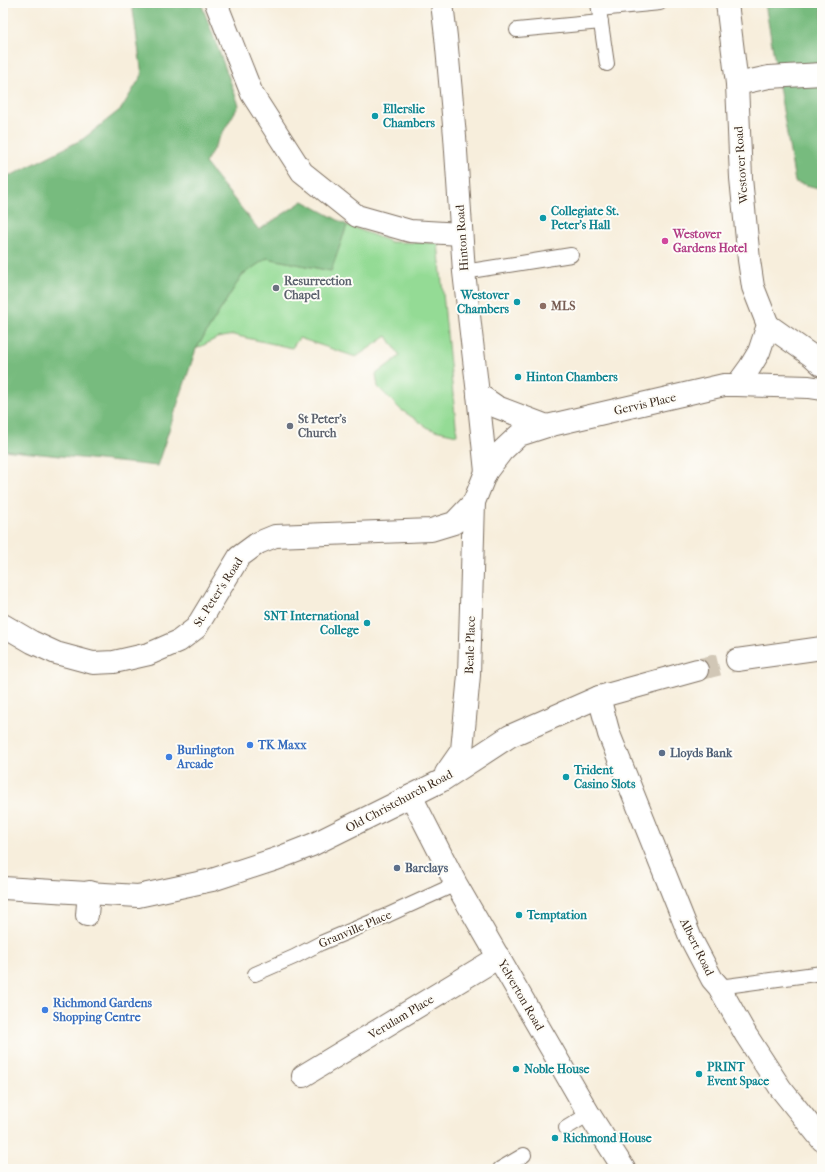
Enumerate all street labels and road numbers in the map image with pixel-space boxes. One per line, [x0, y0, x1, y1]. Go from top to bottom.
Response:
street label: Westover Road [731, 125, 751, 205]
street label: Hinton Road [453, 204, 471, 272]
street label: Gervis Place [613, 390, 678, 418]
street label: St. Peter's Road [190, 554, 246, 629]
street label: Beale Place [462, 616, 478, 674]
street label: Old Christchurch Road [343, 767, 455, 835]
street label: Granville Place [316, 907, 394, 951]
street label: Albert Road [677, 915, 717, 978]
street label: Yelverton Road [495, 956, 547, 1033]
street label: Verulam Place [365, 992, 436, 1043]

